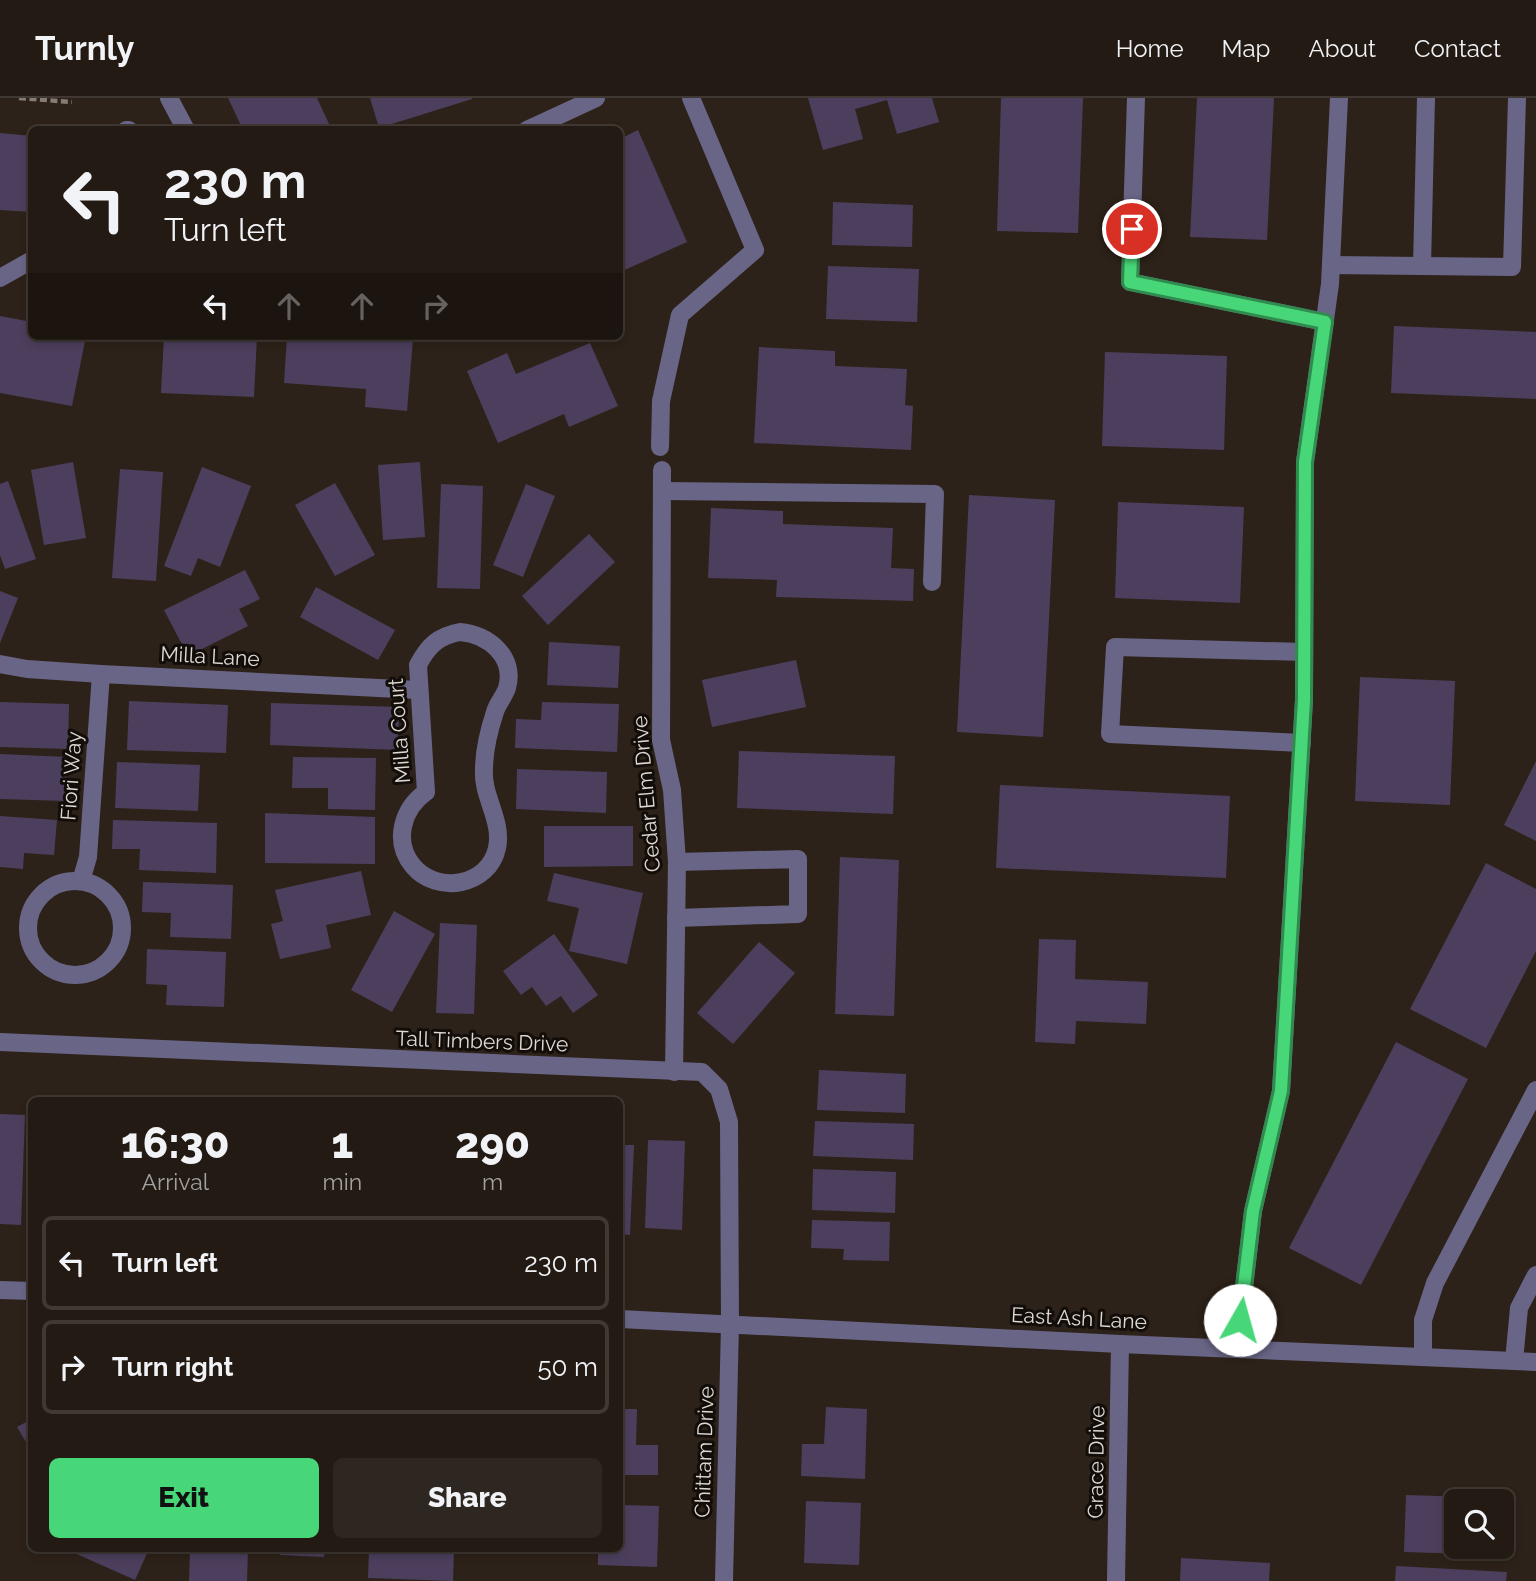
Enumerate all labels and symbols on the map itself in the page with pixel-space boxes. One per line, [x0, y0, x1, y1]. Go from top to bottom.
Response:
pin [1102, 199, 1162, 259]
street label: Milla Lane [160, 641, 260, 671]
street label: Milla Court [383, 678, 415, 784]
street label: Cedar Elm Drive [627, 715, 665, 873]
street label: Fiori Way [55, 731, 87, 821]
street label: Tall Timbers Drive [395, 1025, 569, 1057]
position arrow [1203, 1283, 1277, 1357]
street label: East Ash Lane [1010, 1302, 1148, 1334]
street label: Chittam Drive [689, 1386, 719, 1518]
street label: Grace Drive [1083, 1405, 1109, 1519]

